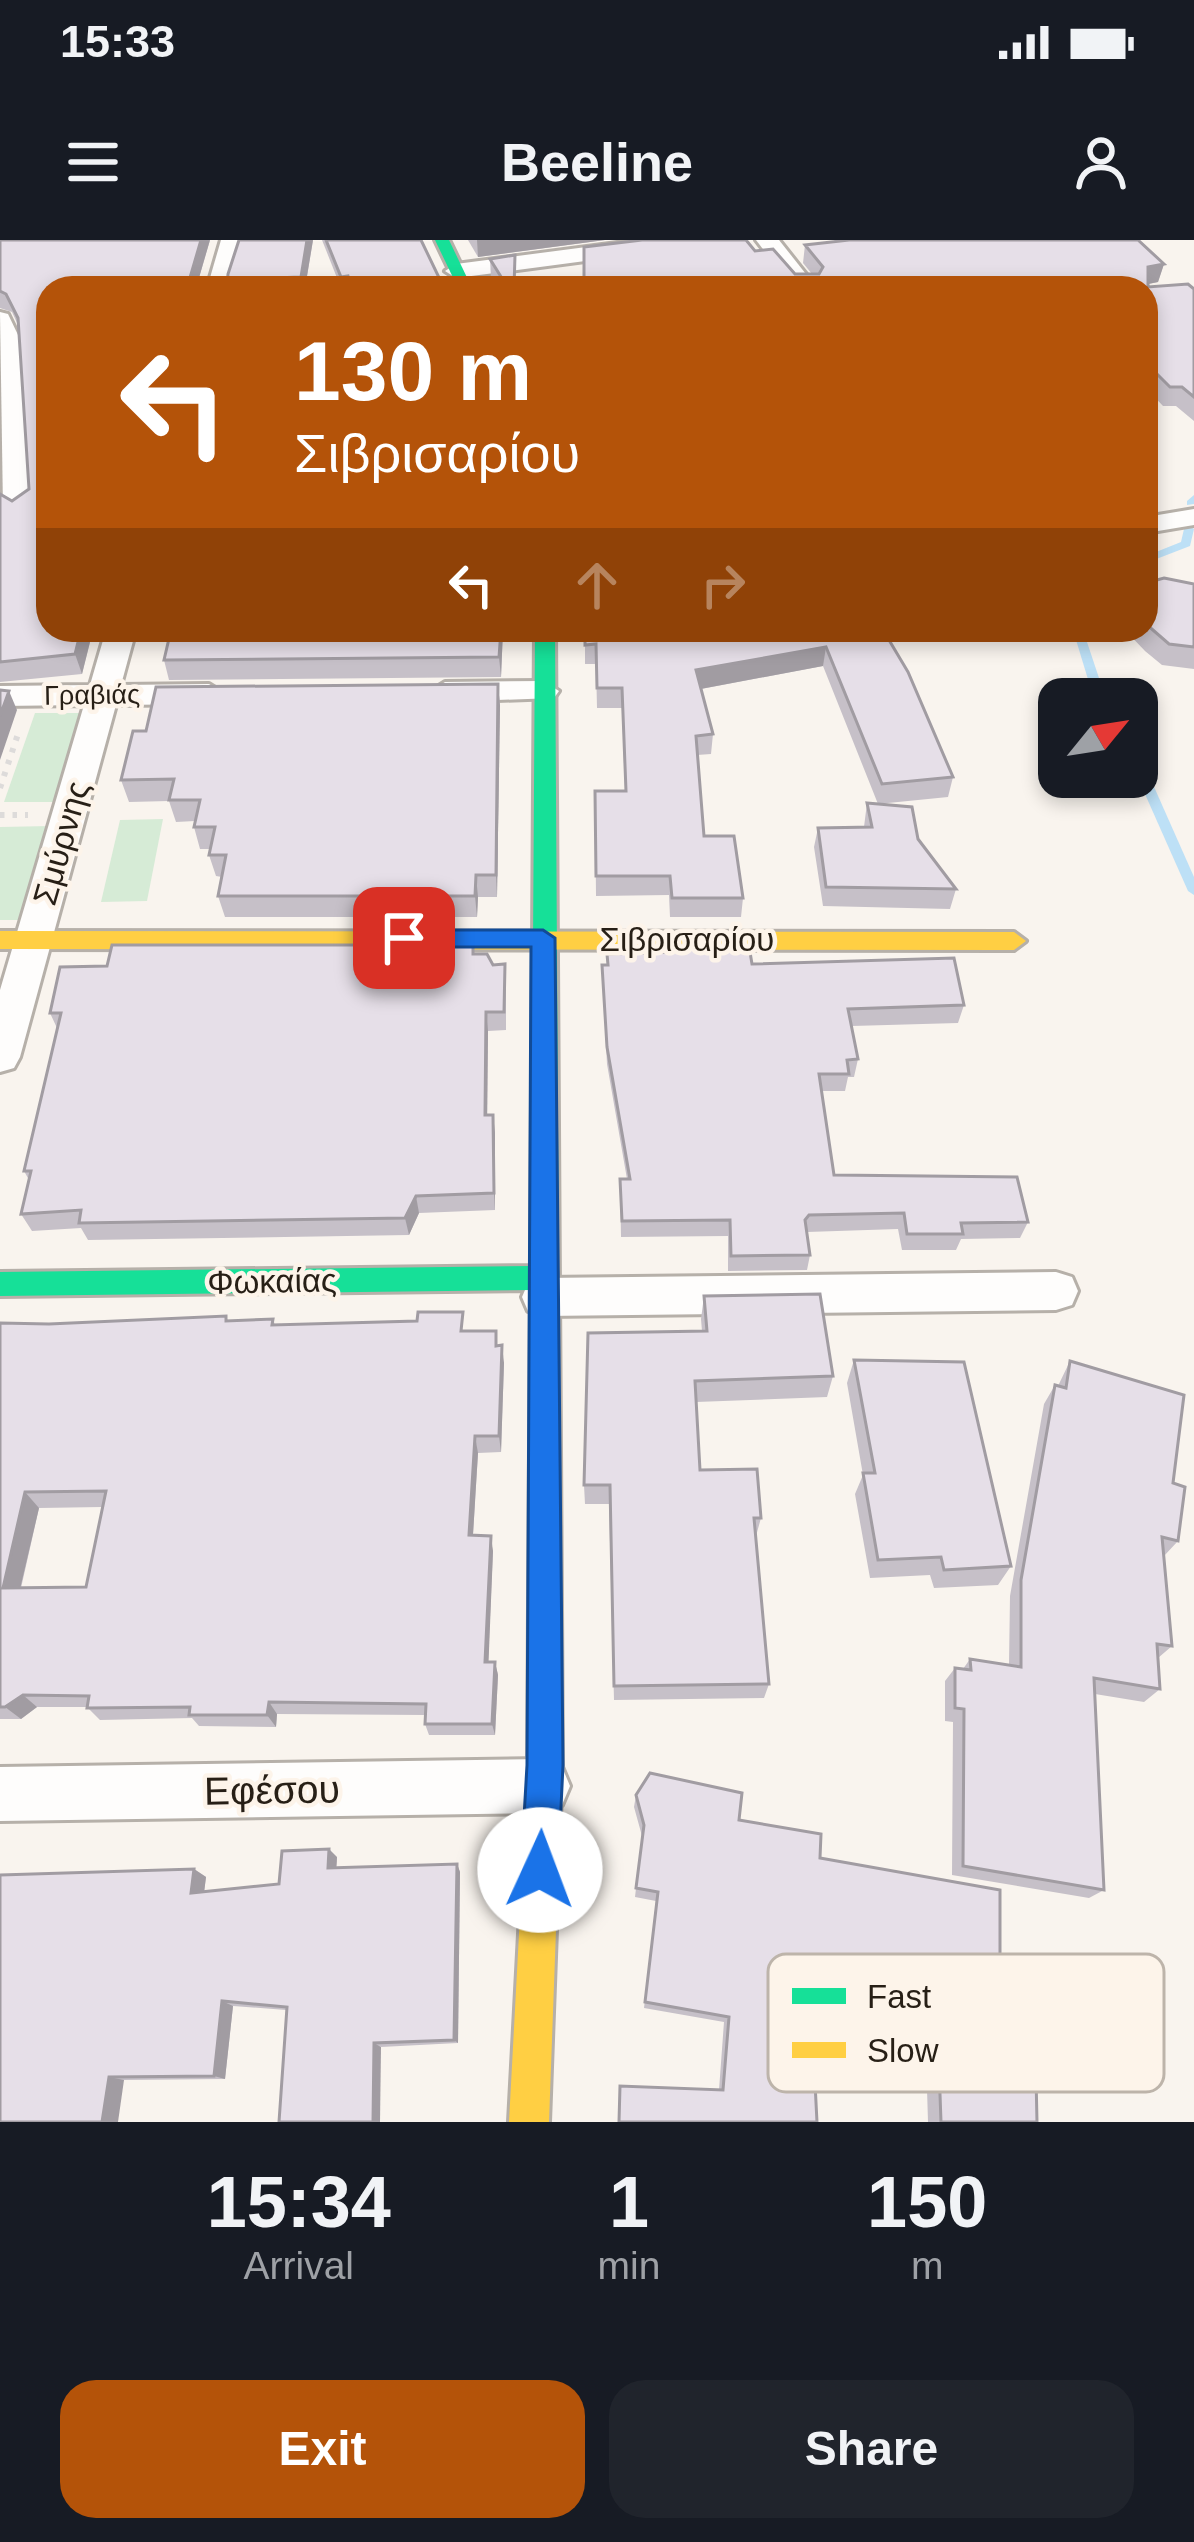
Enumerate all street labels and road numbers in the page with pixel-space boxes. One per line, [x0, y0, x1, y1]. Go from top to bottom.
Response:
street label: Γραβιάς [44, 679, 140, 711]
street label: Σμύρνης [26, 777, 96, 909]
street label: Σιβρισαρίου [600, 921, 774, 958]
street label: Φωκαίας [207, 1261, 337, 1301]
street label: Εφέσου [204, 1767, 340, 1813]

